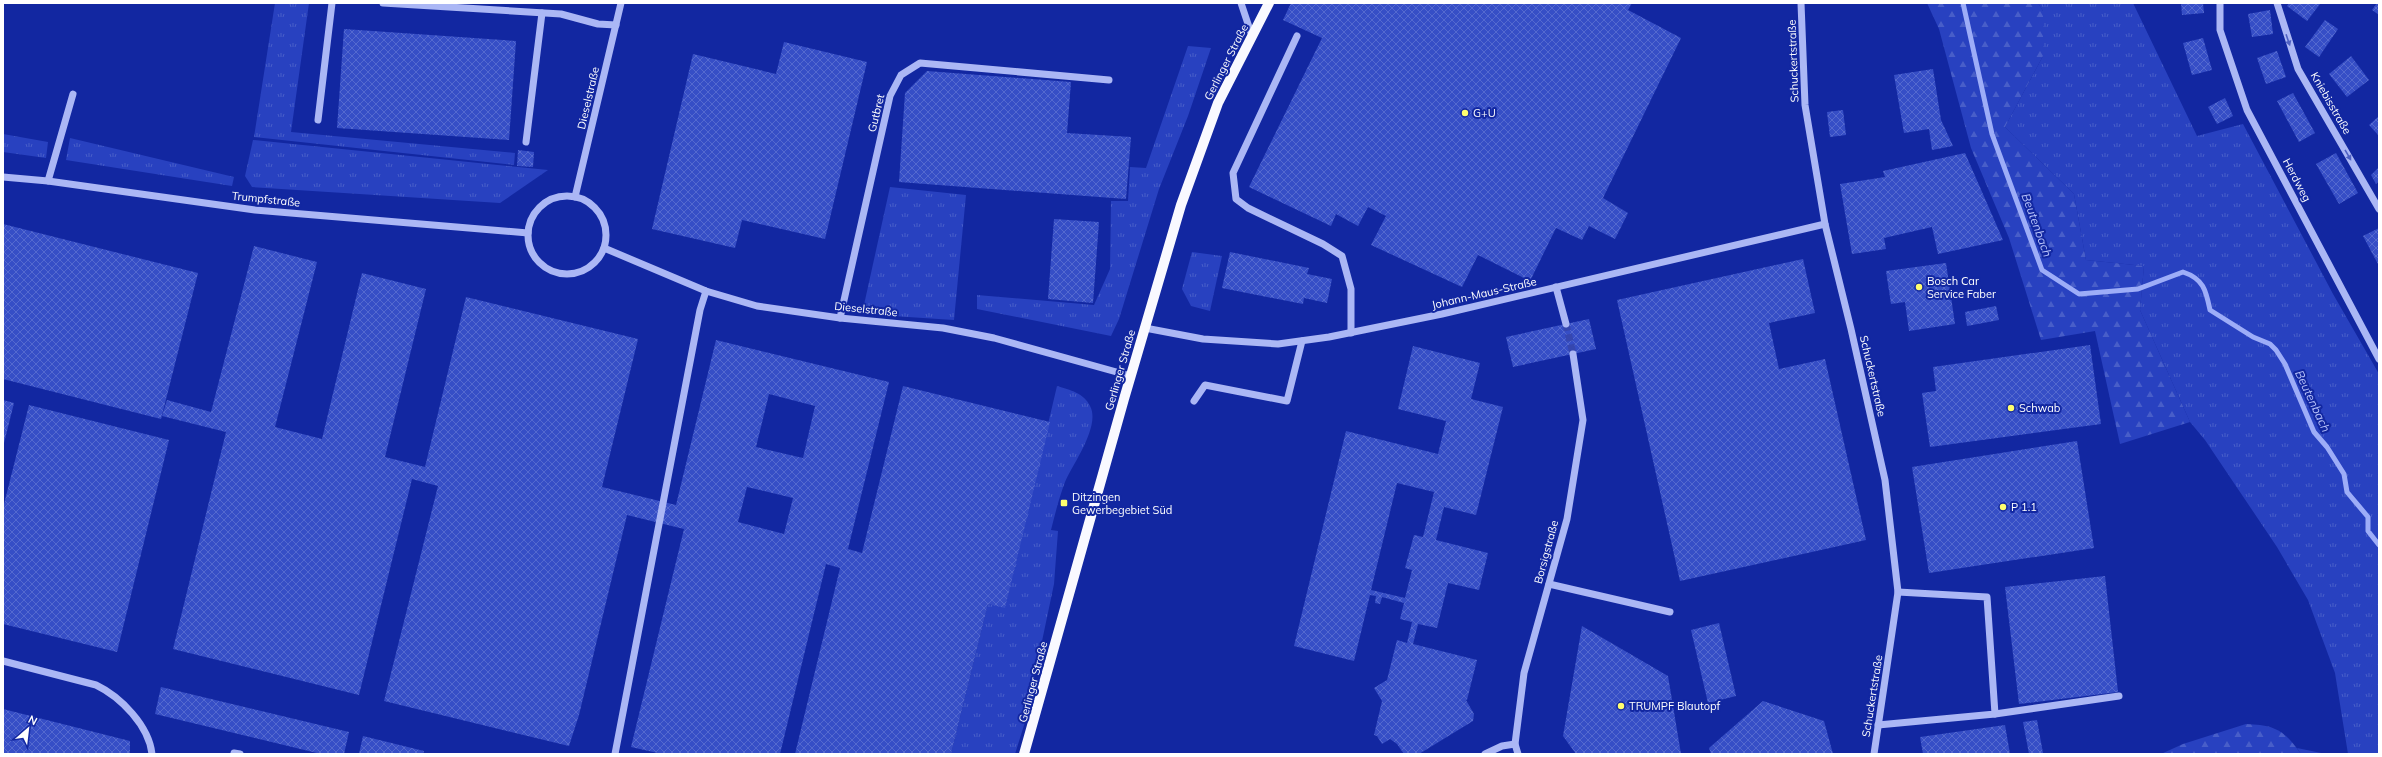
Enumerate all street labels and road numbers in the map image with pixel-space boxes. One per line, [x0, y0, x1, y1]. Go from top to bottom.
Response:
street label: Schuckertstraße [1785, 19, 1801, 103]
street label: Gerlinger Straße [1201, 22, 1251, 102]
street label: Dieselstraße [574, 65, 602, 131]
street label: Kniebisstraße [2308, 69, 2354, 137]
street label: Gutbret [865, 92, 887, 133]
street label: Herdweg [2280, 156, 2314, 204]
street label: Trumpfstraße [231, 188, 301, 210]
street label: Johann-Maus-Straße [1430, 274, 1538, 312]
street label: Dieselstraße [834, 299, 898, 319]
street label: Gerlinger Straße [1102, 328, 1138, 412]
street label: Schuckertstraße [1857, 334, 1889, 418]
street label: Borsigstraße [1531, 519, 1561, 585]
street label: Gerlinger Straße [1015, 640, 1051, 724]
street label: Schuckertstraße [1859, 654, 1885, 738]

